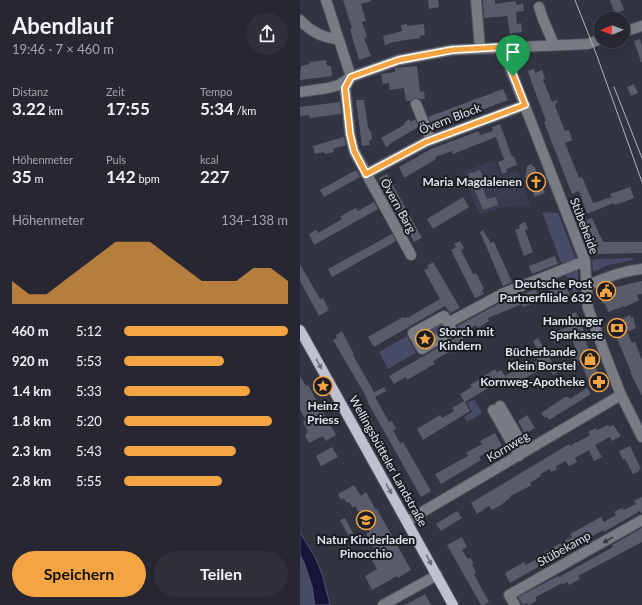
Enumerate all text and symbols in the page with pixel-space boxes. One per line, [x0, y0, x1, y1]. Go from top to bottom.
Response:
text: Abendlauf [12, 12, 113, 39]
north arrow [594, 12, 630, 48]
map controls [594, 12, 630, 48]
button: share [246, 13, 288, 55]
pin [496, 35, 530, 76]
text: 19:46 · 7 × 460 m [12, 41, 114, 57]
icon: arrive [502, 41, 524, 63]
text: Distanz [12, 85, 48, 98]
text: Zeit [106, 85, 125, 98]
text: Tempo [200, 85, 232, 98]
text: 3.22 [12, 98, 46, 119]
text: 17:55 [106, 98, 150, 119]
text: 5:34 [200, 98, 234, 119]
street label: Övern Block [417, 100, 484, 137]
text: km [46, 104, 63, 117]
text: /km [234, 104, 256, 117]
text: Höhenmeter [12, 153, 73, 166]
text: Puls [106, 153, 126, 166]
text: kcal [200, 153, 219, 166]
text: 35 [12, 166, 32, 187]
text: 142 [106, 166, 136, 187]
text: 227 [200, 166, 230, 187]
church icon: Maria Magdalenen [525, 171, 547, 193]
text: m [32, 172, 44, 185]
text: bpm [136, 172, 160, 185]
place label: Maria Magdalenen [422, 174, 522, 189]
street label: Övern Barg [377, 176, 420, 236]
street label: Stübeheide [567, 195, 602, 256]
text: Höhenmeter [12, 212, 84, 228]
text: 134–138 m [221, 212, 288, 228]
place label: Deutsche Post Partnerfiliale 632 [500, 276, 593, 305]
public building icon: Deutsche Post Partnerfiliale 632 [595, 280, 617, 302]
place label: Hamburger Sparkasse [543, 313, 604, 342]
bank icon: Hamburger Sparkasse [606, 317, 628, 339]
text: 460 m [12, 323, 49, 339]
text: 5:12 [76, 323, 102, 339]
place label: Storch mit Kindern [439, 324, 494, 353]
place icon: Storch mit Kindern [414, 328, 436, 350]
place label: Bücherbande Klein Borstel [505, 344, 577, 373]
shop icon: Bücherbande Klein Borstel [579, 348, 601, 370]
text: 920 m [12, 353, 49, 369]
text: 5:53 [76, 353, 102, 369]
one-way arrow [316, 358, 322, 370]
pharmacy icon: Kornweg-Apotheke [588, 371, 610, 393]
place label: Kornweg-Apotheke [480, 374, 586, 389]
place icon: Heinz Priess [312, 375, 334, 397]
text: 1.4 km [12, 383, 51, 399]
text: 5:33 [76, 383, 102, 399]
street label: Wellingsbütteler Landstraße [346, 393, 431, 529]
place label: Heinz Priess [307, 398, 339, 427]
text: 1.8 km [12, 413, 51, 429]
text: 5:20 [76, 413, 102, 429]
street label: Kornweg [484, 428, 532, 465]
text: 2.3 km [12, 443, 51, 459]
text: 5:43 [76, 443, 102, 459]
text: 2.8 km [12, 473, 51, 489]
text: 5:55 [76, 473, 102, 489]
one-way arrow [385, 483, 392, 495]
school or university icon: Natur Kinderladen Pinocchio [355, 509, 377, 531]
street label: Stübekamp [534, 528, 593, 569]
place label: Natur Kinderladen Pinocchio [317, 532, 415, 561]
one-way arrow [602, 536, 614, 543]
button: Speichern [12, 551, 146, 597]
button: Teilen [154, 551, 288, 597]
one-way arrow [425, 555, 432, 566]

